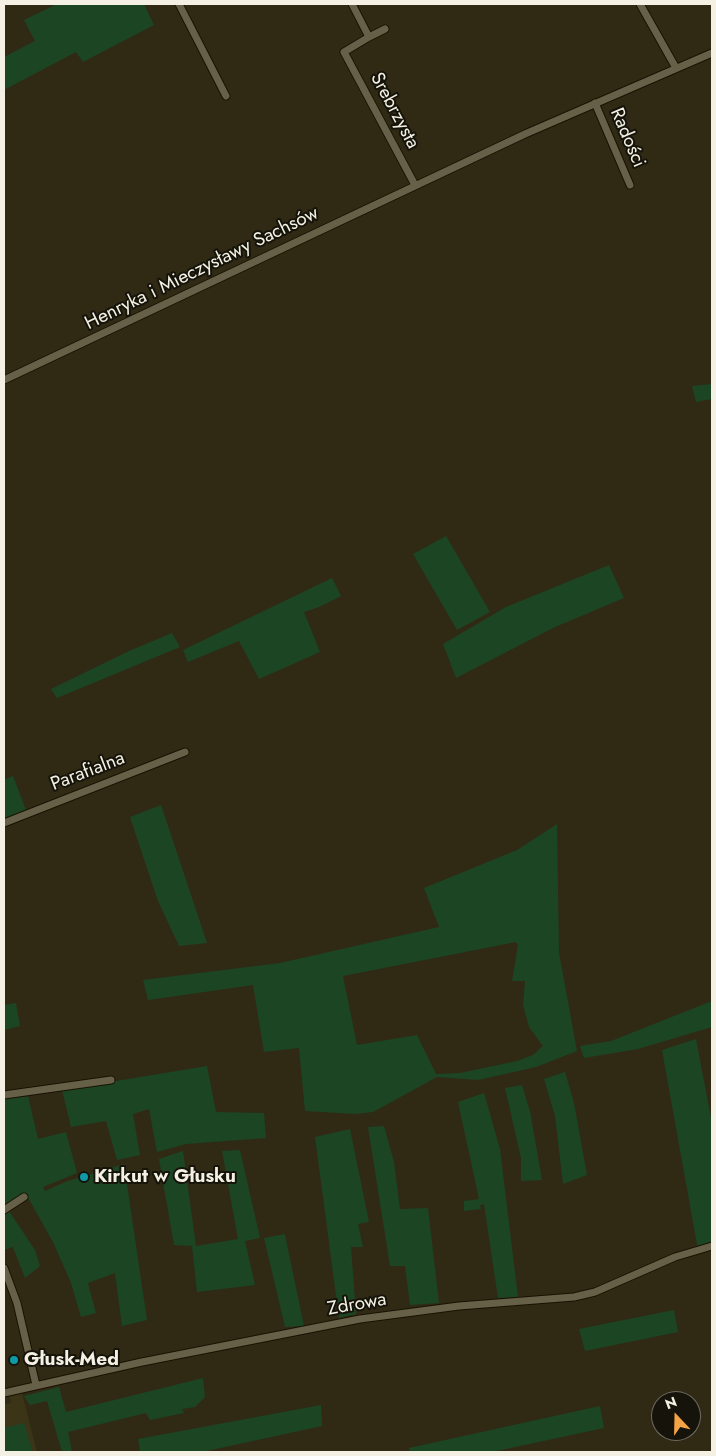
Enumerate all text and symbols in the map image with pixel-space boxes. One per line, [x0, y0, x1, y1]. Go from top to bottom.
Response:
street label: Srebrzysta [364, 69, 424, 153]
street label: Radości [604, 105, 650, 171]
street label: Henryka i Mieczysławy Sachsów [81, 202, 323, 336]
street label: Parafialna [48, 747, 128, 797]
place label: Kirkut w Głusku [94, 1166, 236, 1188]
marker: Kirkut w Głusku [78, 1171, 90, 1183]
street label: Zdrowa [326, 1289, 388, 1321]
place label: Głusk-Med [24, 1349, 119, 1371]
marker: Głusk-Med [8, 1354, 20, 1366]
north arrow [651, 1391, 701, 1441]
text: N [662, 1392, 680, 1414]

